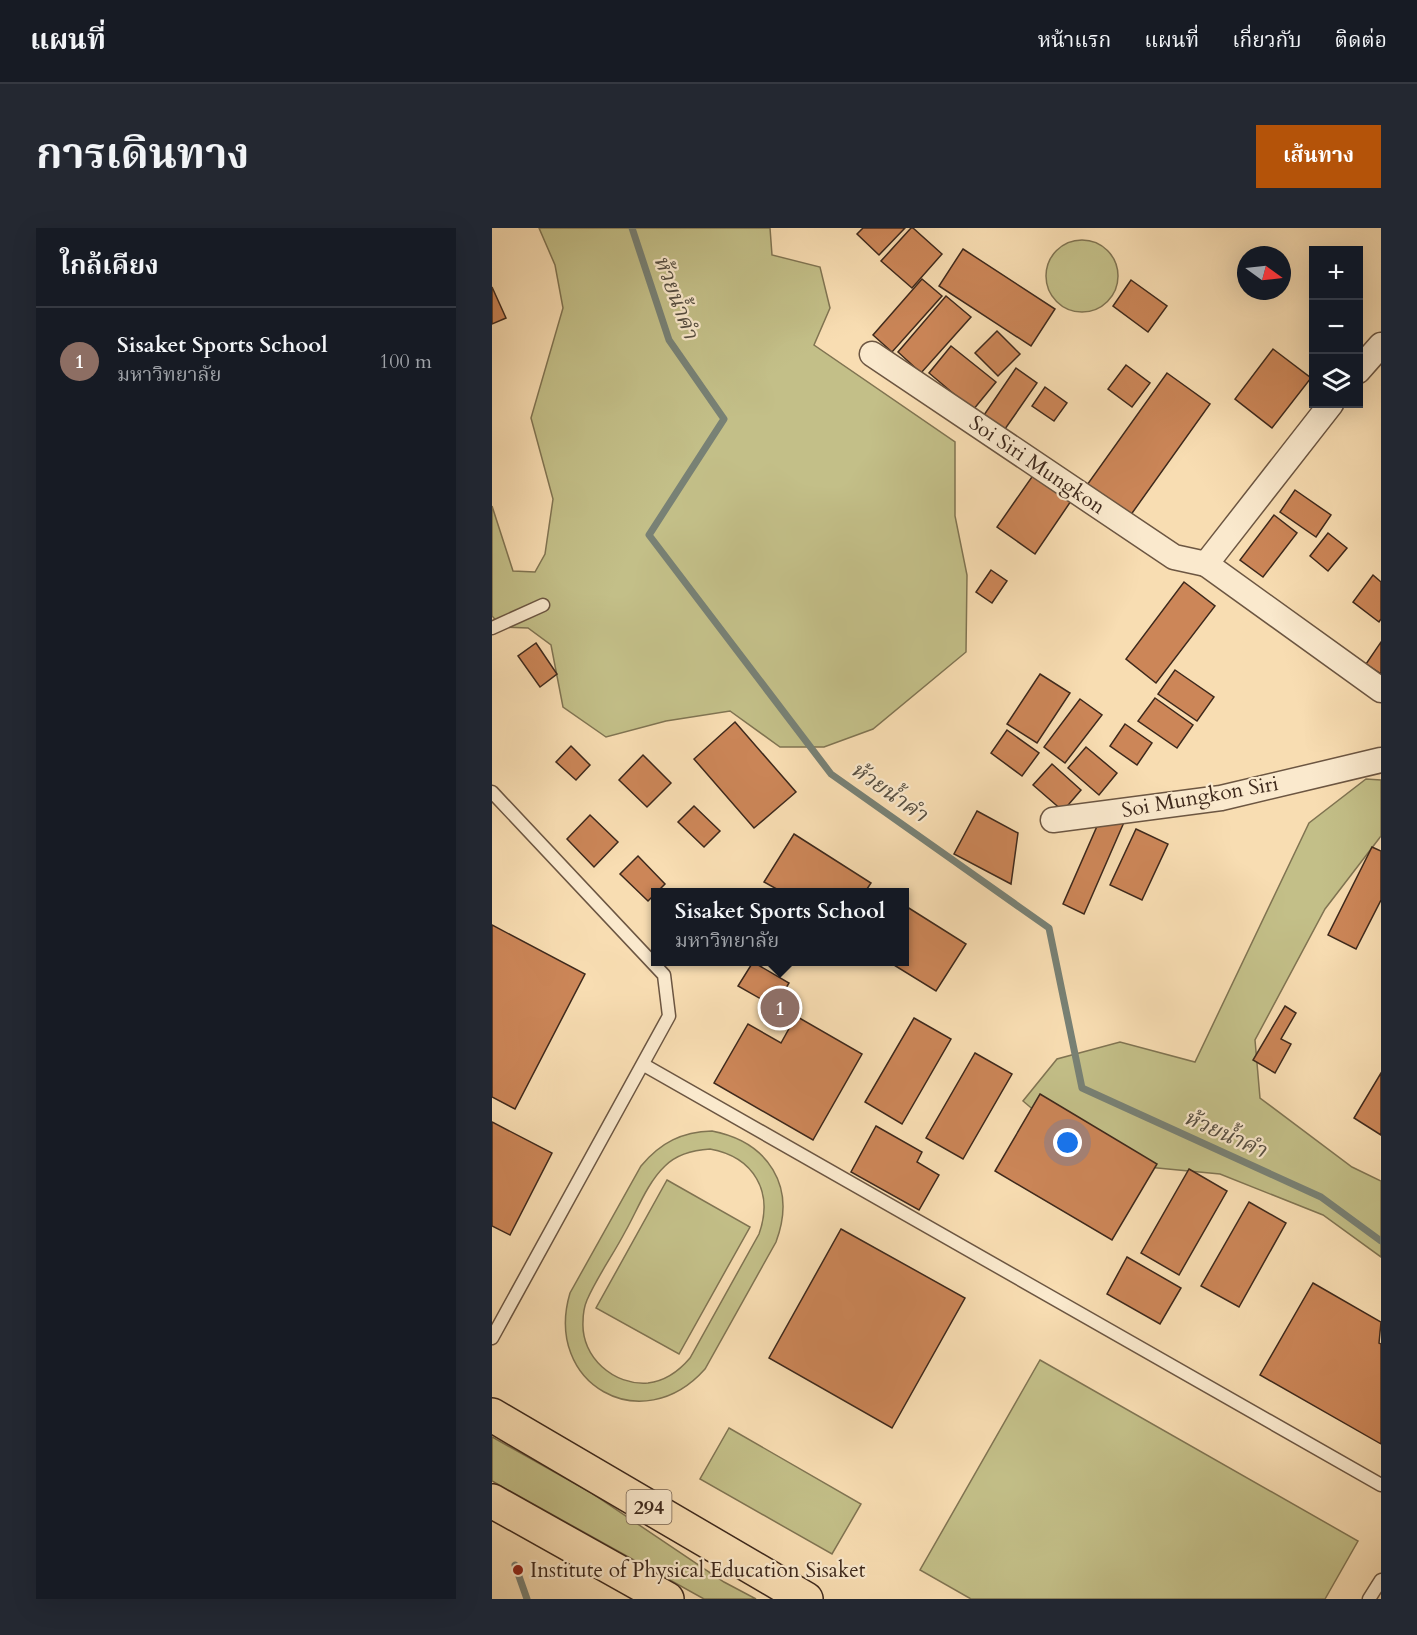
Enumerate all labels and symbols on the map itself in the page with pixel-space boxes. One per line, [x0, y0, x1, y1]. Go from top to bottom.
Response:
north arrow [1237, 246, 1291, 300]
water label: ห้วยน้ำคำ [646, 250, 708, 344]
street label: Soi Siri Mungkon [963, 409, 1111, 521]
water label: ห้วยน้ำคำ [845, 753, 936, 830]
street label: Soi Mungkon Siri [1119, 769, 1281, 825]
pin: 1 [760, 986, 800, 1030]
water label: ห้วยน้ำคำ [1179, 1101, 1273, 1166]
your location [1053, 1128, 1082, 1157]
road number: 294 [626, 1490, 672, 1524]
place label: Institute of Physical Education Sisaket [530, 1556, 866, 1585]
marker: Institute of Physical Education Sisaket [511, 1563, 525, 1577]

